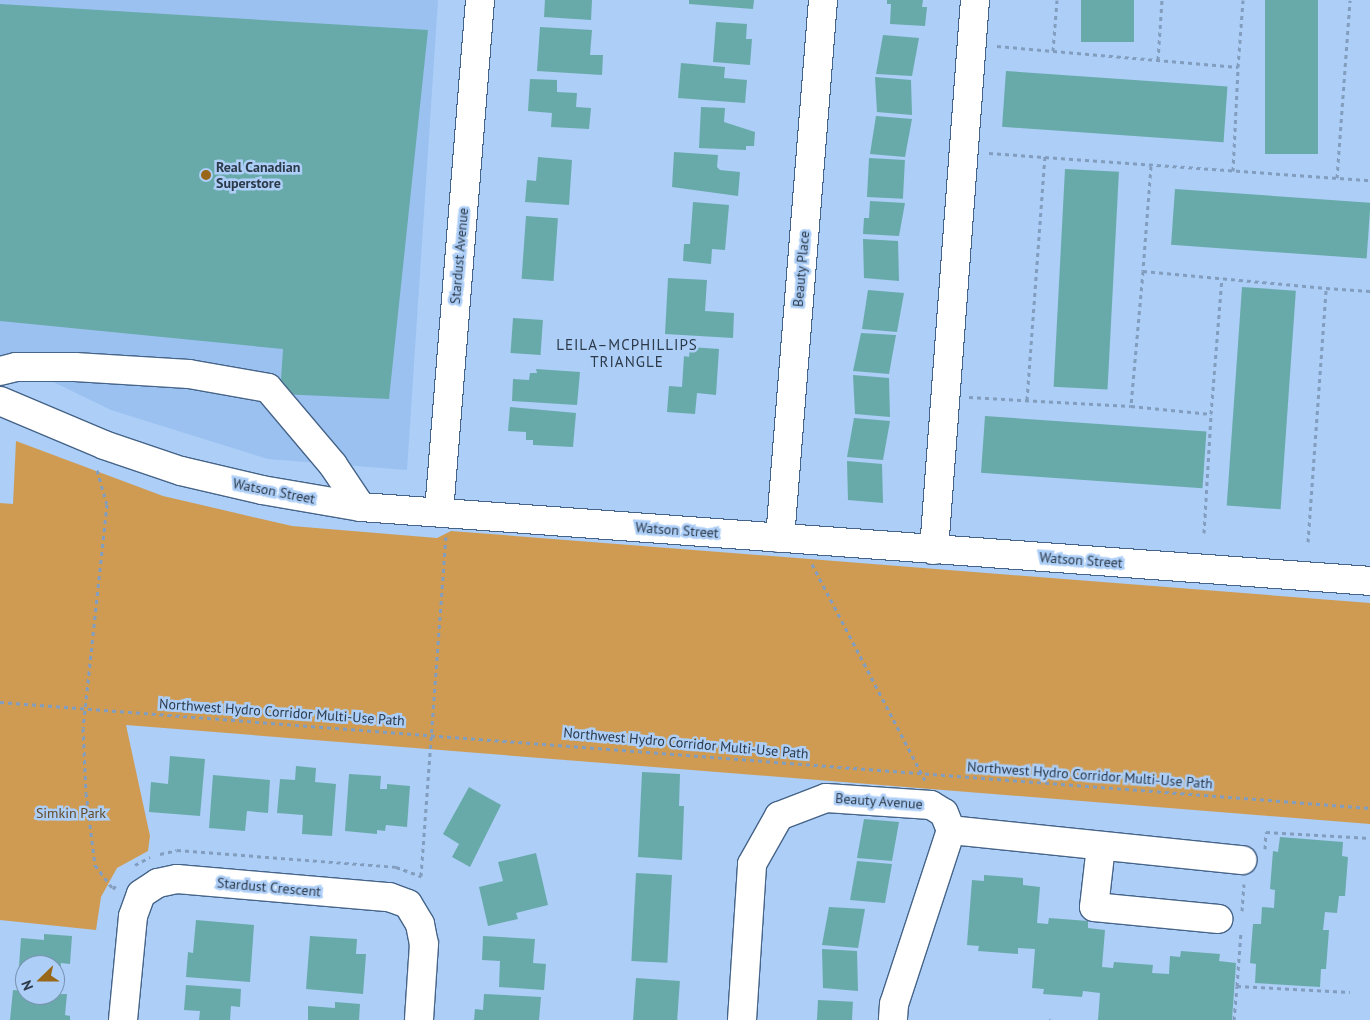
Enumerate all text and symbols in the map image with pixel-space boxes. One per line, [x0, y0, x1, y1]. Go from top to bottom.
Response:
place label: Real Canadian Superstore [216, 159, 301, 192]
marker: Real Canadian Superstore [200, 169, 212, 181]
street label: Stardust Avenue [446, 207, 472, 305]
street label: Beauty Place [789, 230, 813, 308]
district label: LEILA–MCPHILLIPS TRIANGLE [554, 335, 700, 370]
street label: Watson Street [232, 475, 316, 507]
street label: Watson Street [635, 519, 719, 541]
street label: Watson Street [1039, 549, 1123, 571]
street label: Northwest Hydro Corridor Multi-Use Path [159, 695, 405, 729]
street label: Northwest Hydro Corridor Multi-Use Path [563, 724, 809, 762]
street label: Northwest Hydro Corridor Multi-Use Path [967, 758, 1213, 792]
street label: Beauty Avenue [834, 790, 924, 812]
park label: Simkin Park [36, 805, 106, 821]
street label: Stardust Crescent [216, 874, 322, 900]
north arrow [15, 955, 65, 1005]
text: N [17, 978, 37, 993]

